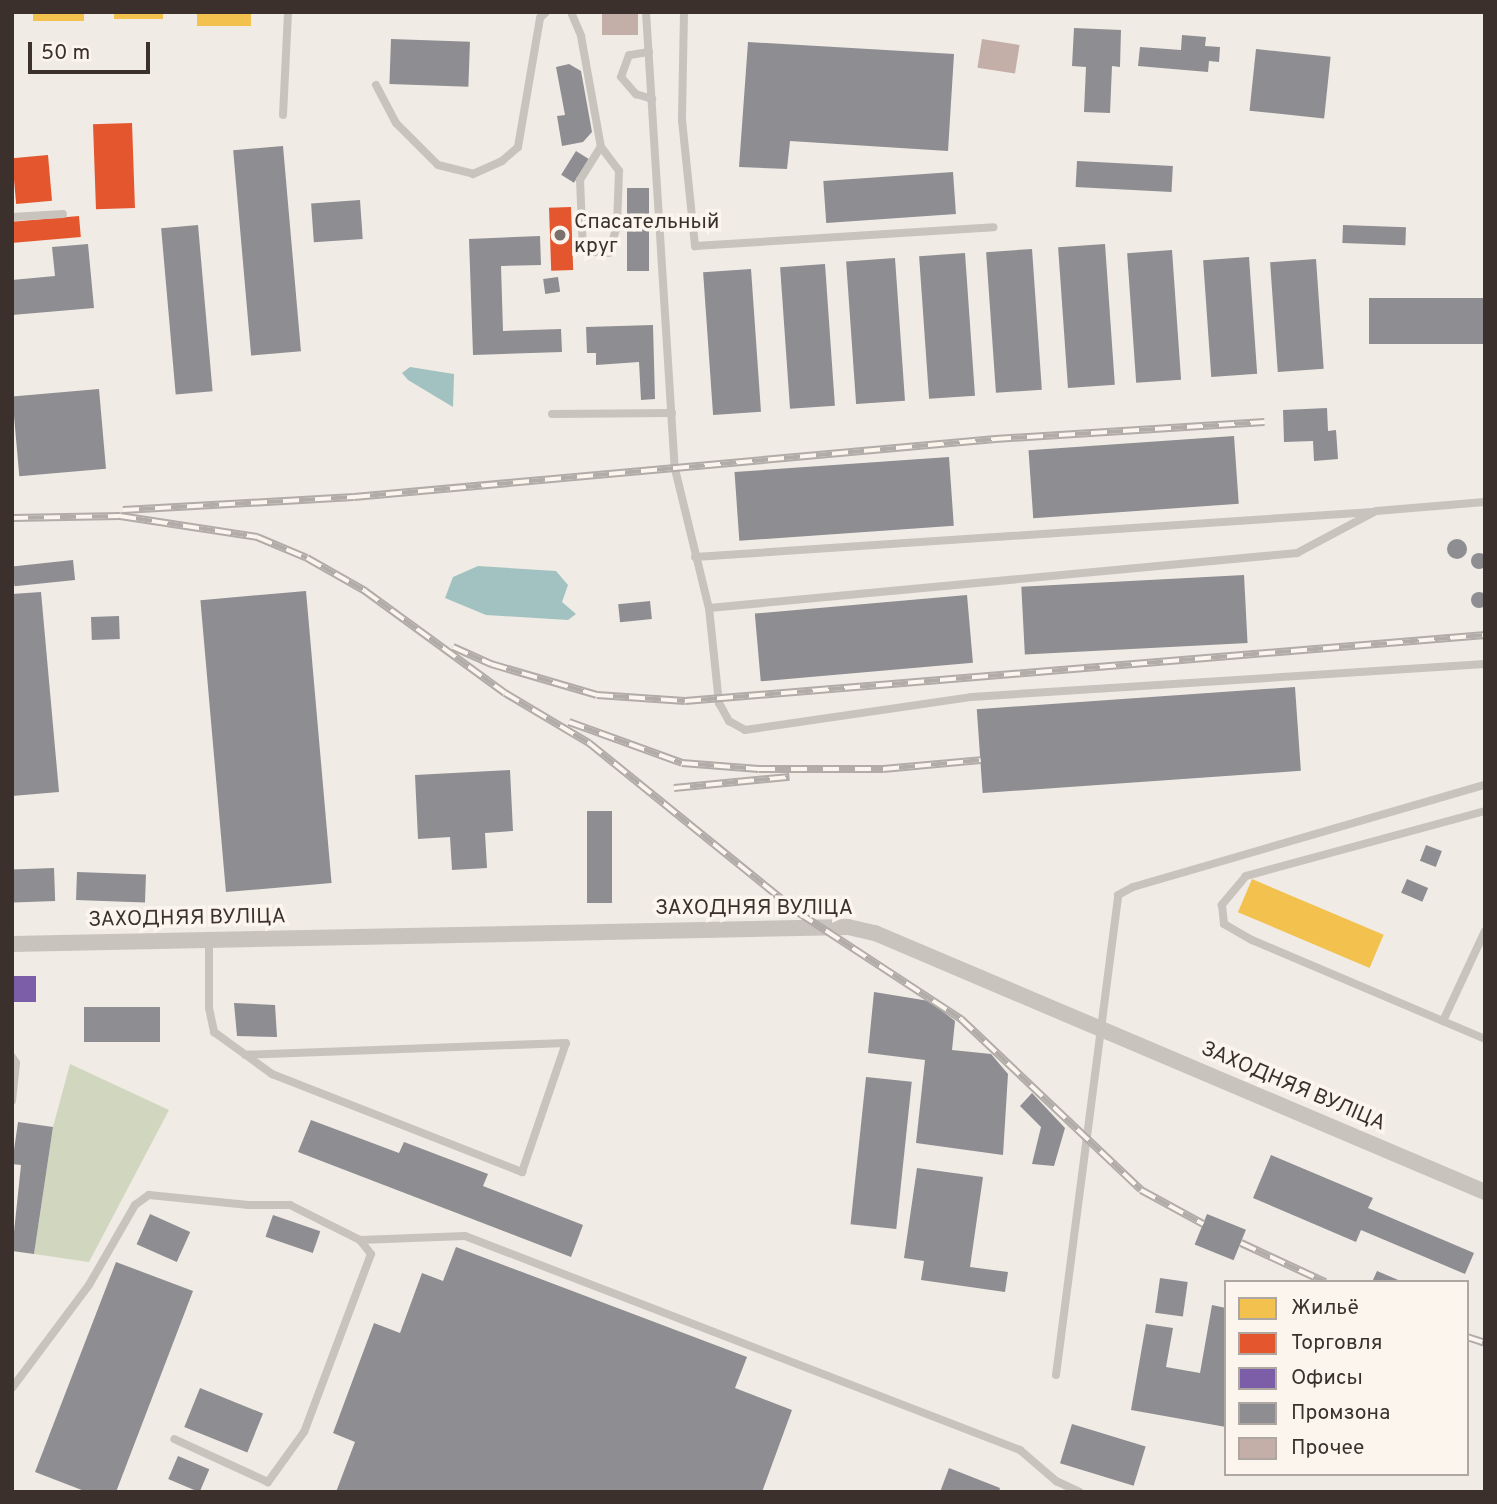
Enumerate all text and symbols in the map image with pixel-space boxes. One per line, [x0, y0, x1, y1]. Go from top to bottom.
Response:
scale bar [32, 28, 154, 72]
text: 50 m [41, 40, 90, 67]
place label: Спасательный круг [574, 210, 719, 260]
marker: Спасательный круг [552, 227, 568, 243]
street label: ЗАХОДНЯЯ ВУЛІЦА [655, 896, 853, 922]
street label: ЗАХОДНЯЯ ВУЛІЦА [88, 905, 286, 933]
street label: ЗАХОДНЯЯ ВУЛІЦА [1197, 1037, 1389, 1137]
legend [1224, 1280, 1469, 1476]
text: Жильё [1291, 1295, 1359, 1322]
text: Торговля [1291, 1330, 1382, 1357]
text: Офисы [1291, 1365, 1363, 1392]
text: Промзона [1291, 1400, 1390, 1427]
text: Прочее [1291, 1435, 1364, 1462]

